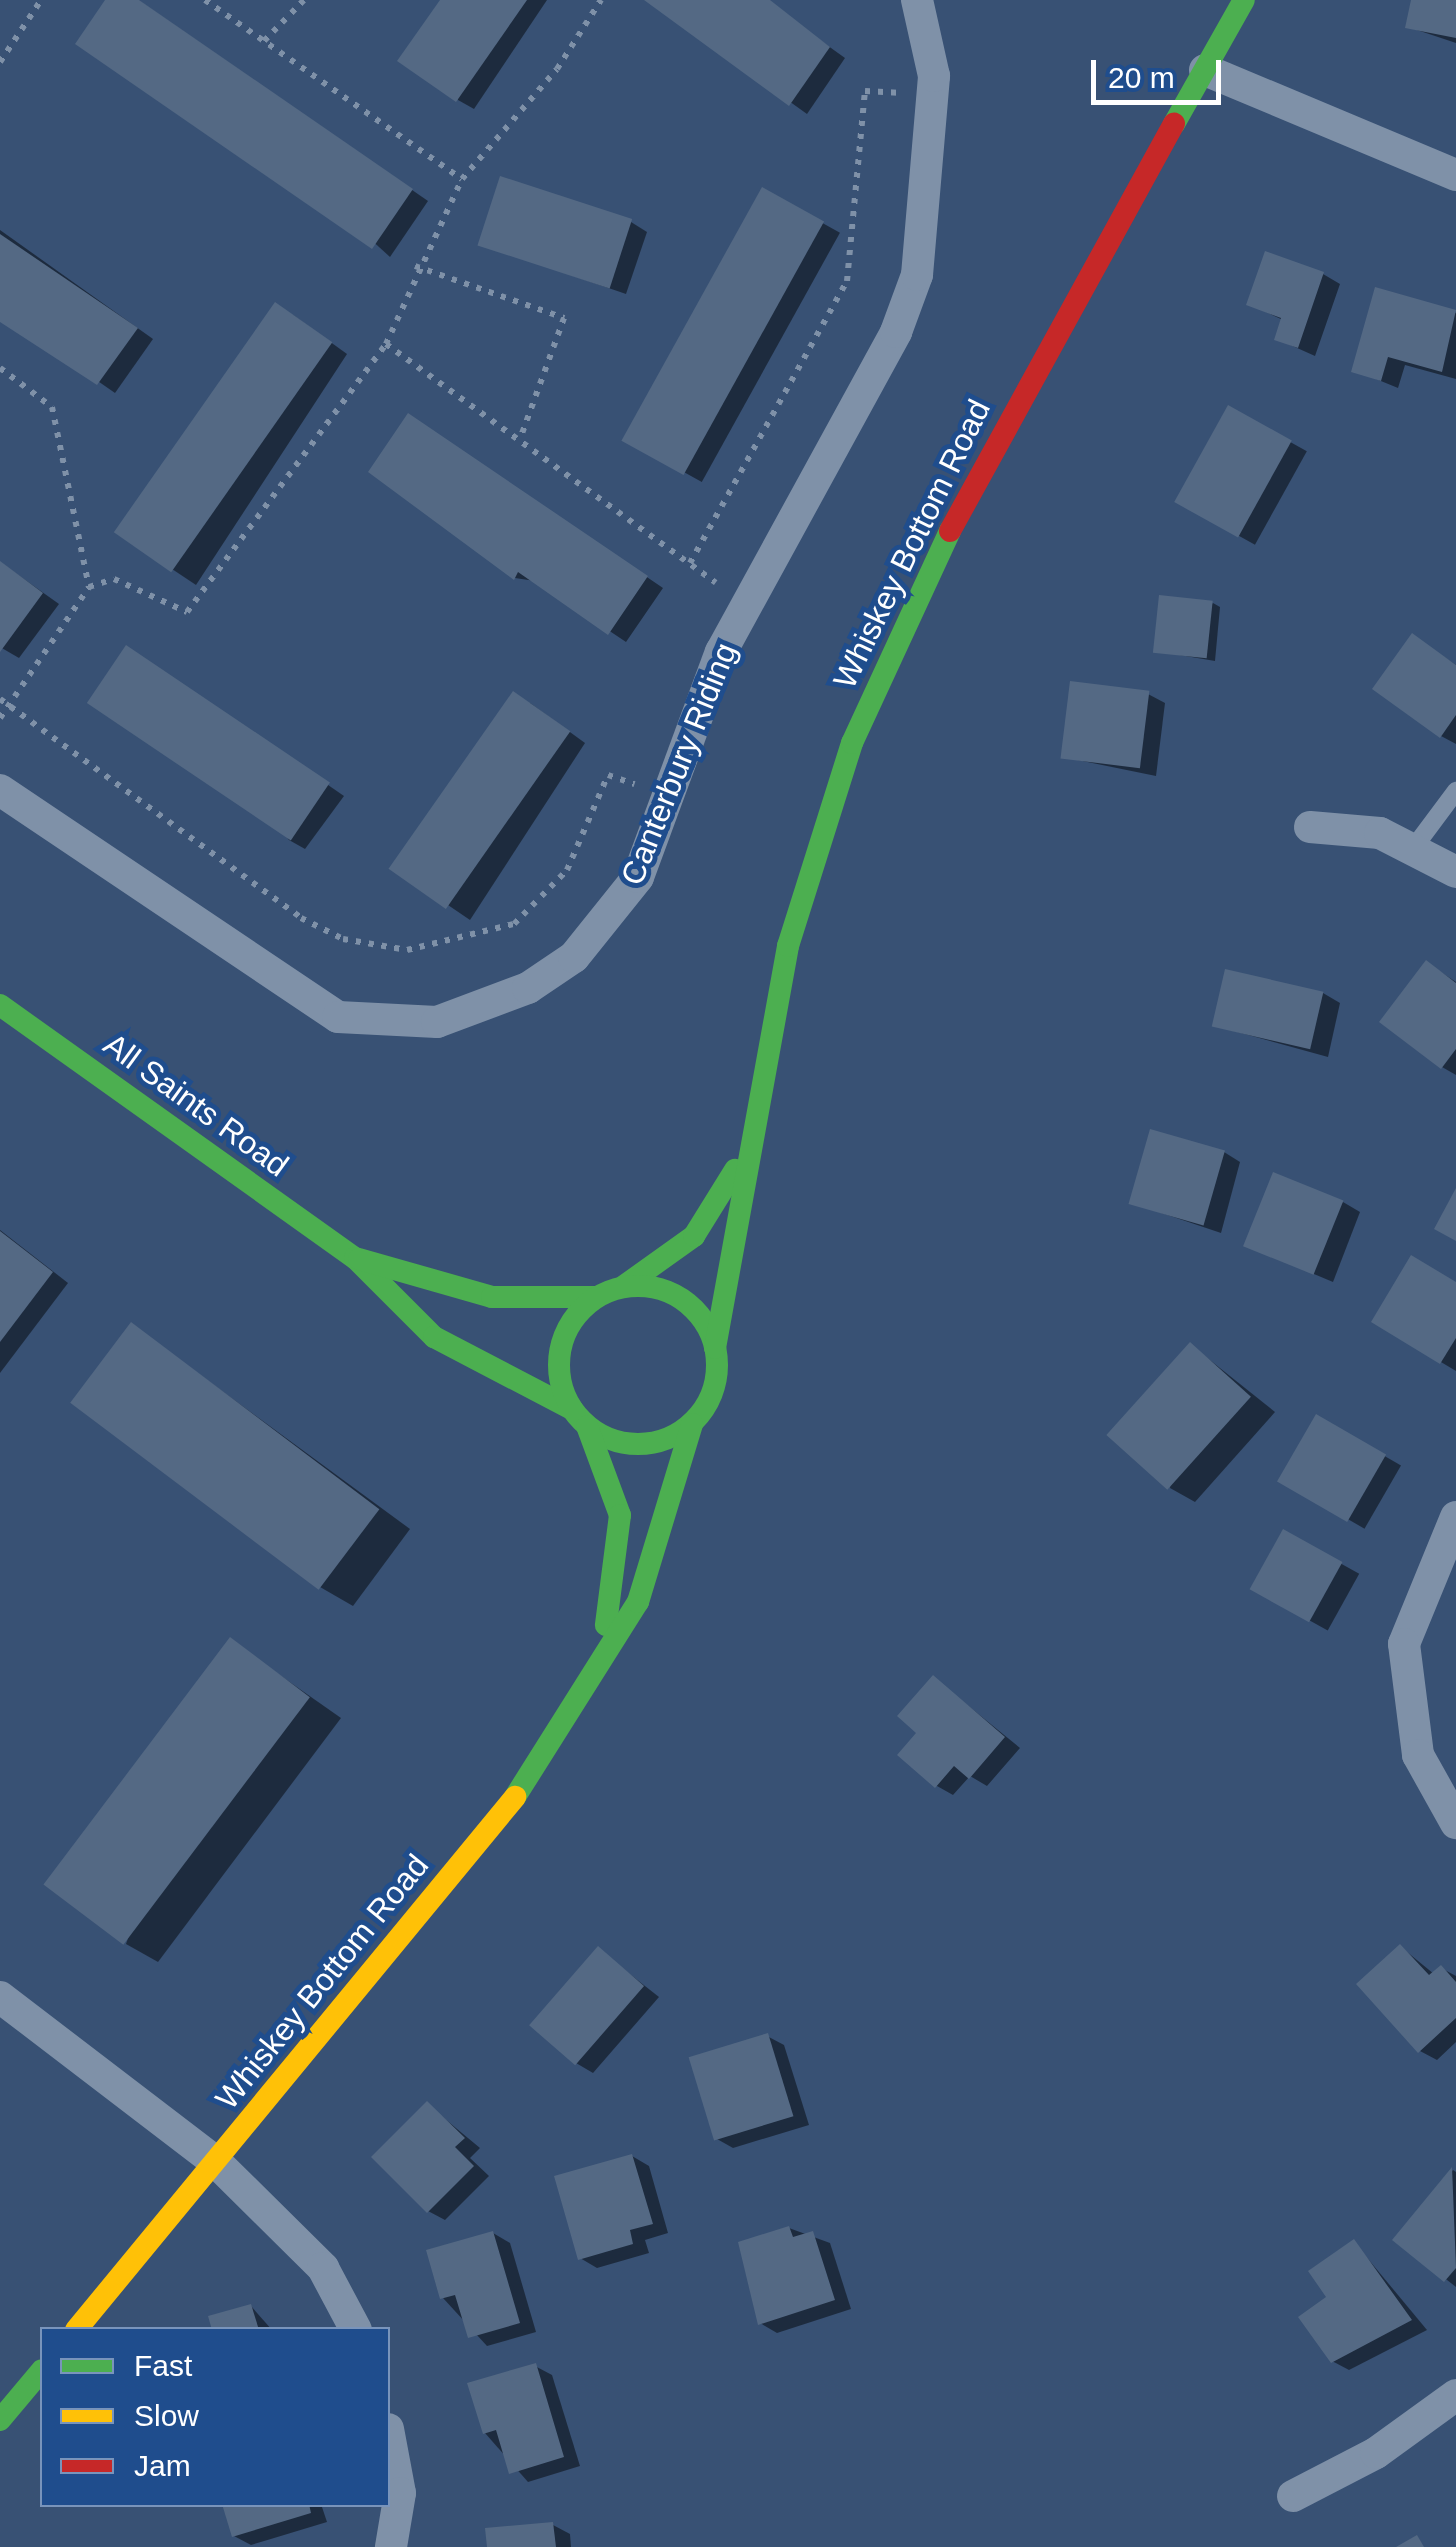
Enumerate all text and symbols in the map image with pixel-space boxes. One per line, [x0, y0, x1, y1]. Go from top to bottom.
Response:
scale bar [1096, 40, 1226, 102]
text: 20 m [1108, 61, 1175, 94]
street label: Whiskey Bottom Road [825, 393, 999, 695]
street label: Canterbury Riding [613, 637, 745, 891]
street label: All Saints Road [96, 1025, 296, 1185]
street label: Whiskey Bottom Road [207, 1847, 437, 2117]
legend [40, 2327, 390, 2507]
text: Fast [134, 2349, 192, 2382]
text: Slow [134, 2399, 199, 2432]
text: Jam [134, 2449, 191, 2482]

